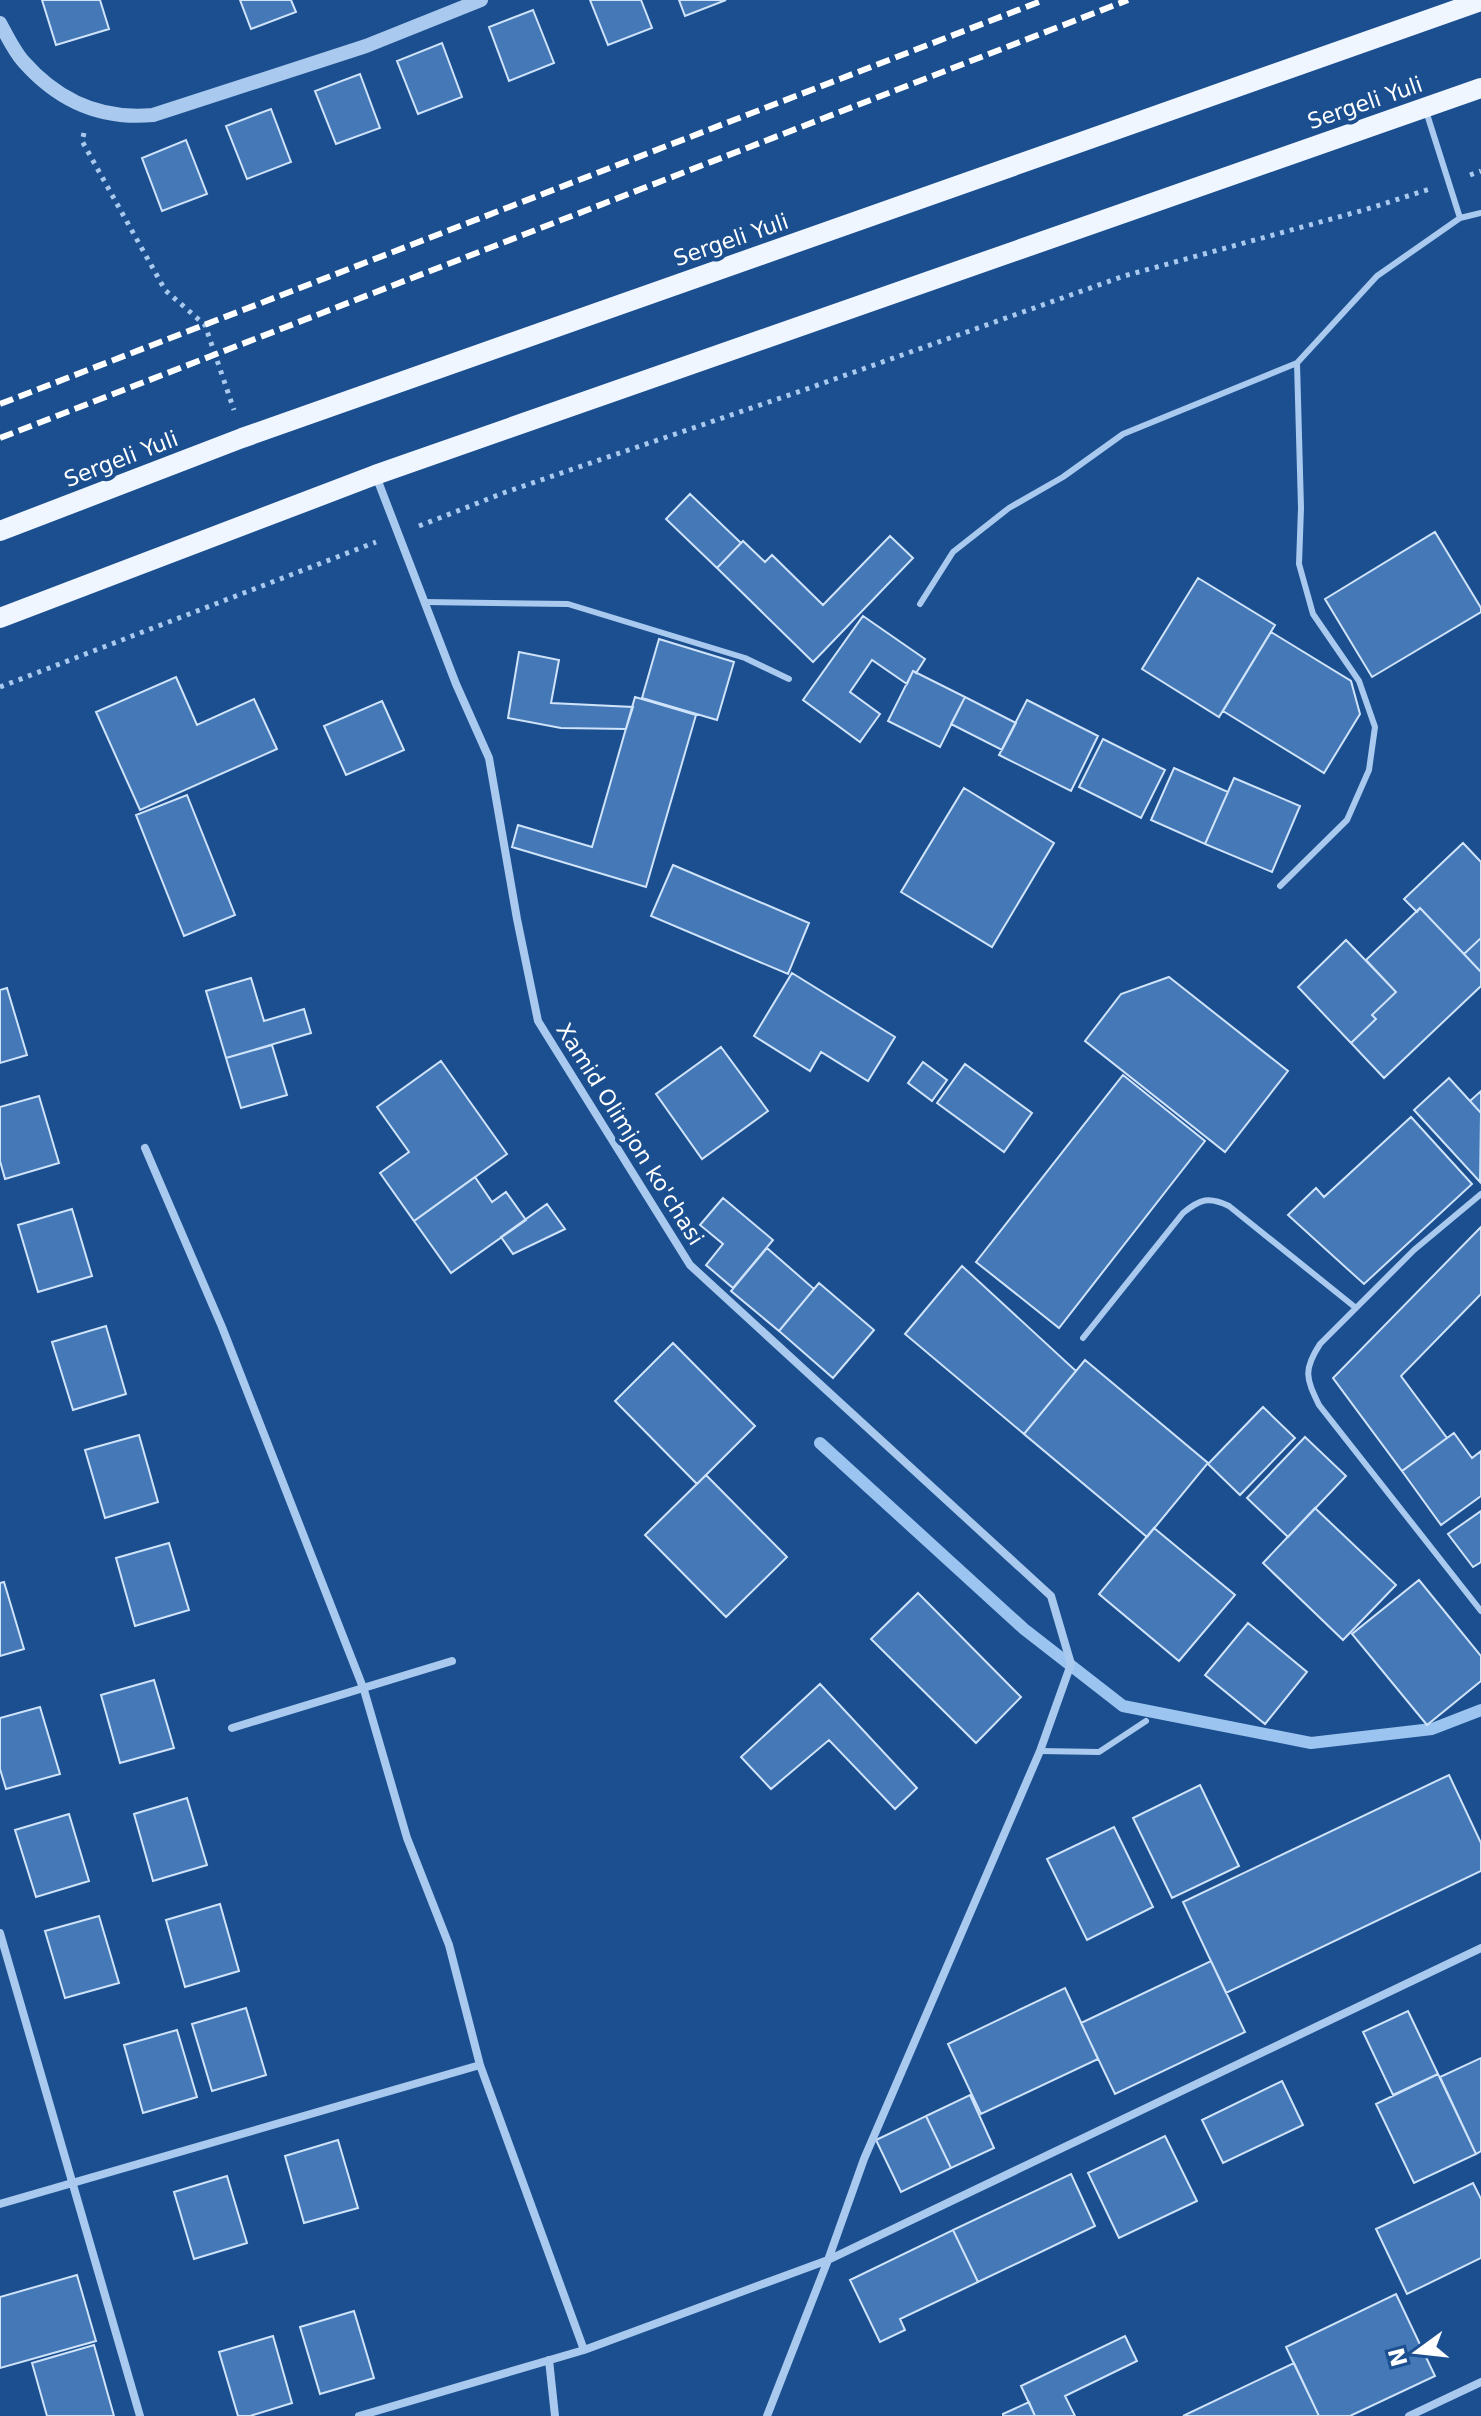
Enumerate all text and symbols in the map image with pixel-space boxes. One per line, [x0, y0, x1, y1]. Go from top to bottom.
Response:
street label: Sergeli Yuli [1304, 72, 1426, 134]
street label: Sergeli Yuli [670, 209, 792, 271]
street label: Sergeli Yuli [61, 426, 181, 492]
street label: Xamid Olimjon ko'chasi [551, 1018, 709, 1250]
north arrow [1377, 2312, 1457, 2392]
text: N [1384, 2345, 1413, 2369]

